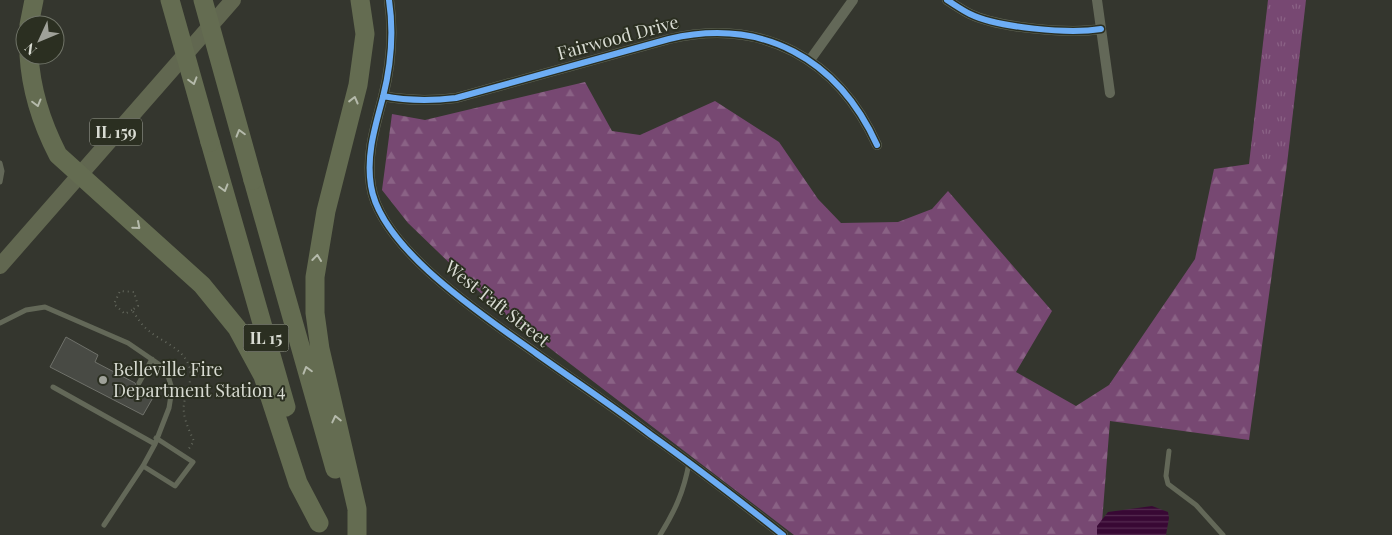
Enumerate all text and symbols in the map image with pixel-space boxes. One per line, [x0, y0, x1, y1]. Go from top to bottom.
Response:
street label: Fairwood Drive [554, 9, 681, 65]
north arrow [15, 15, 65, 65]
text: N [20, 39, 41, 60]
one-way arrow [188, 76, 198, 84]
one-way arrow [348, 96, 359, 105]
one-way arrow [32, 98, 42, 106]
road number: IL 159 [90, 118, 142, 146]
one-way arrow [236, 130, 246, 138]
one-way arrow [218, 184, 228, 192]
one-way arrow [131, 220, 140, 229]
one-way arrow [311, 254, 322, 262]
street label: West Taft Street [439, 254, 556, 352]
road number: IL 15 [244, 324, 288, 352]
place label: Belleville Fire Department Station 4 [113, 357, 286, 402]
one-way arrow [303, 367, 313, 375]
marker: Belleville Fire Department Station 4 [97, 374, 109, 386]
one-way arrow [331, 414, 342, 423]

